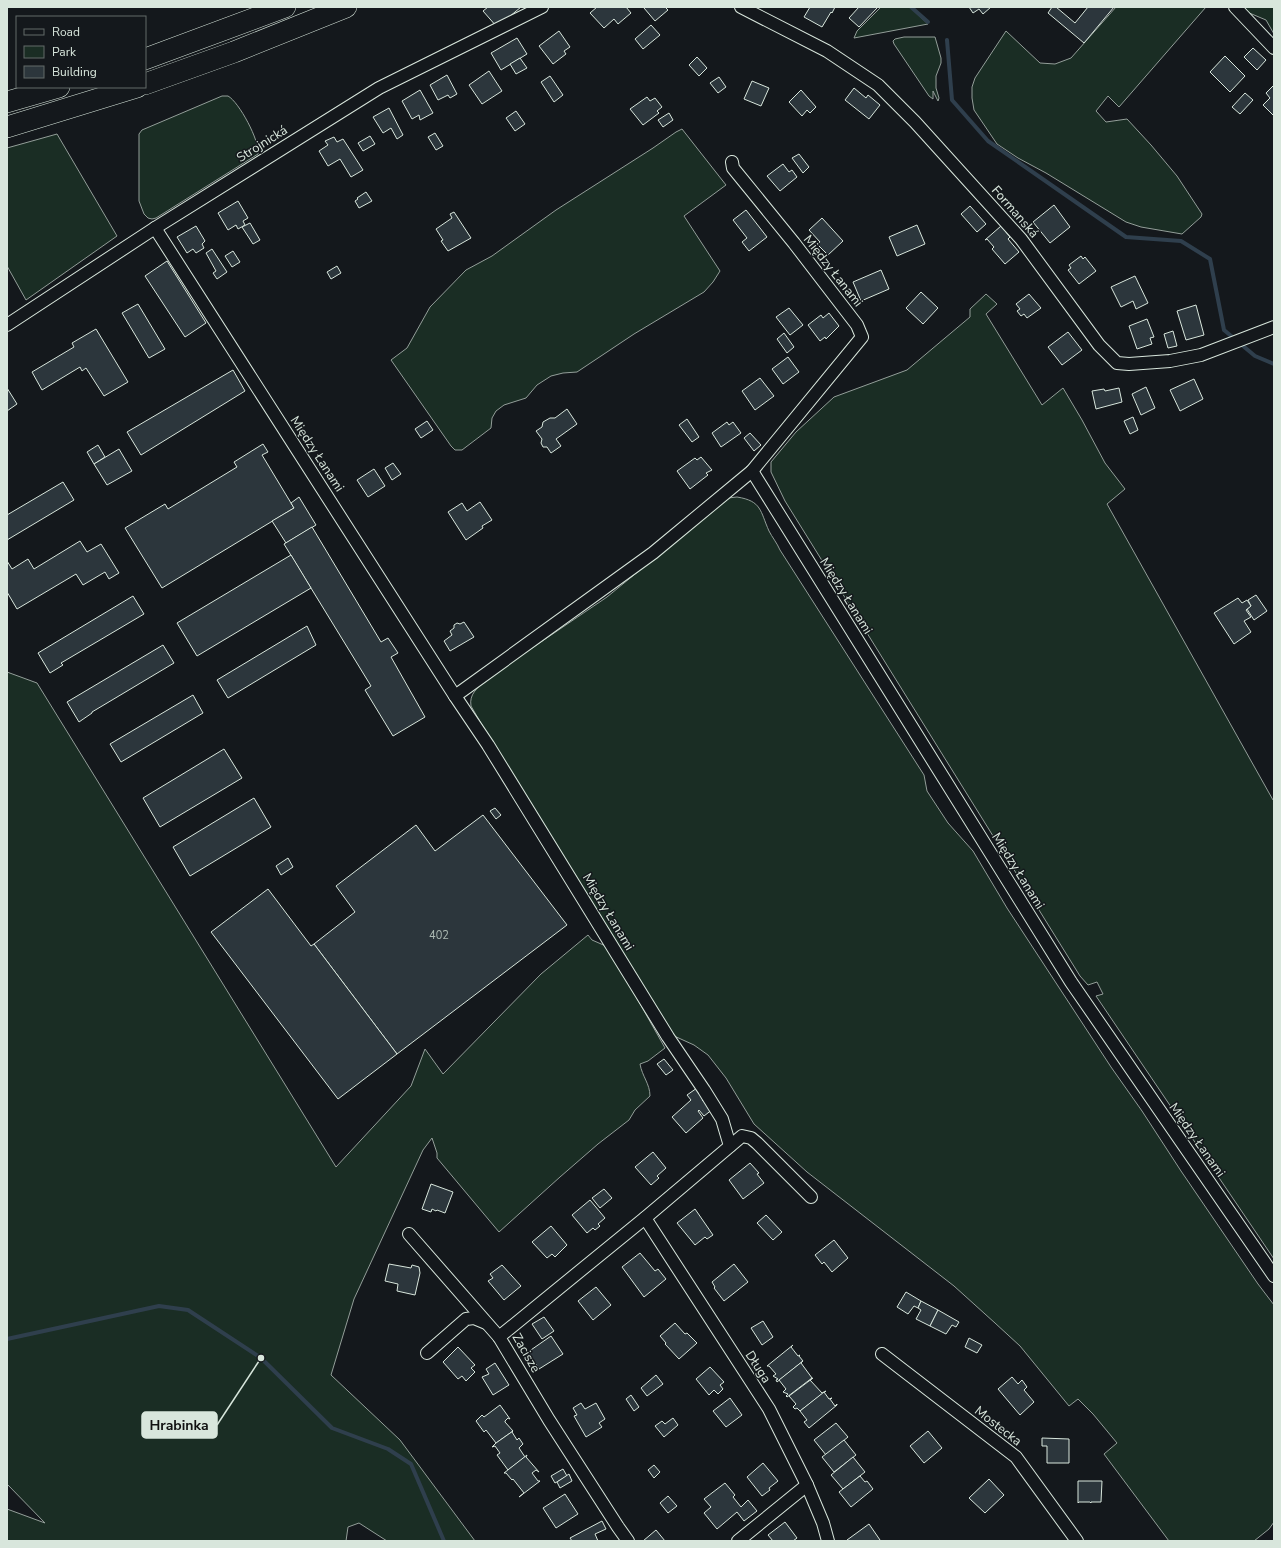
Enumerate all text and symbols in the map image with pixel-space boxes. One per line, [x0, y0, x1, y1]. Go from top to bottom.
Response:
legend [16, 16, 146, 88]
text: Road [52, 24, 80, 40]
text: Park [52, 44, 77, 60]
text: Building [52, 64, 97, 80]
street label: Strojnická [233, 121, 291, 167]
street label: Formanská [987, 182, 1043, 242]
street label: Między Łanami [799, 231, 867, 311]
street label: Między Łanami [286, 413, 348, 495]
street label: Między Łanami [815, 554, 877, 638]
street label: Między Łanami [987, 829, 1049, 913]
street label: Między Łanami [578, 870, 638, 954]
house number: 402 [429, 928, 449, 943]
street label: Między Łanami [1165, 1099, 1229, 1181]
street label: Zacisze [508, 1330, 544, 1376]
street label: Długa [741, 1347, 775, 1387]
street label: Mostecka [971, 1402, 1025, 1450]
callout: Hrabinka [142, 1412, 217, 1438]
text: Hrabinka [149, 1416, 209, 1435]

